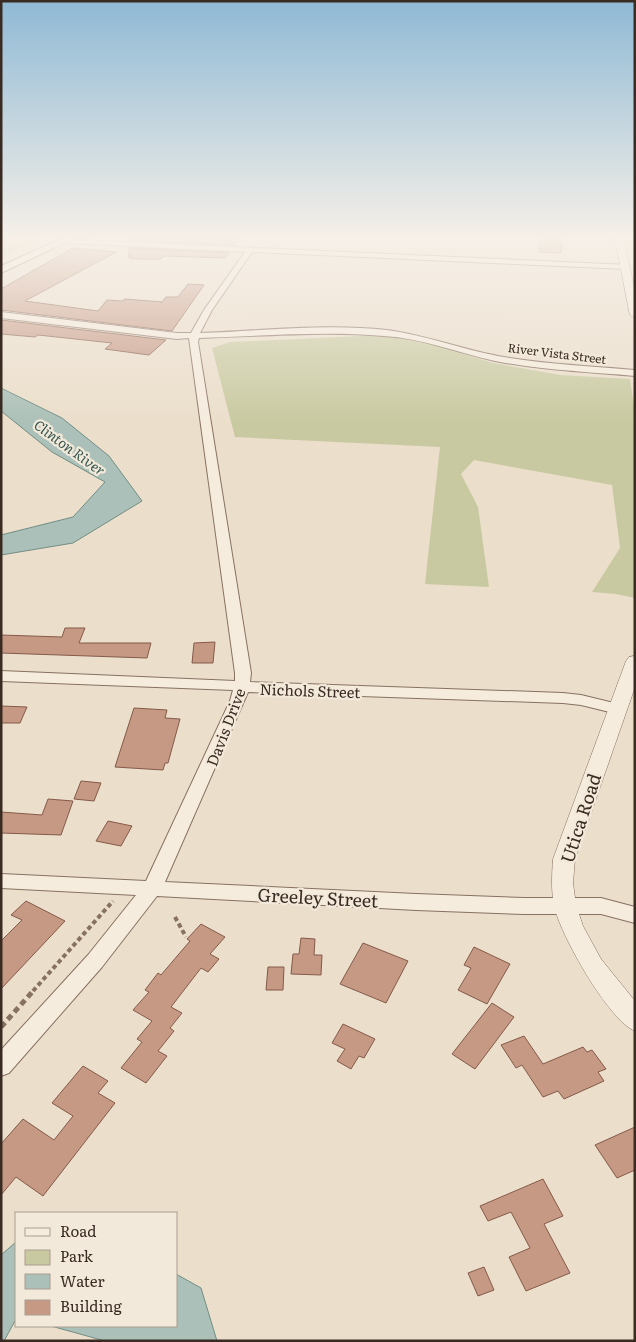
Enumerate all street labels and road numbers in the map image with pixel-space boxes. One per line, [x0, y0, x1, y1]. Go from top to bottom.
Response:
street label: River Vista Street [507, 338, 607, 368]
street label: Nichols Street [259, 677, 361, 703]
street label: Davis Drive [200, 684, 251, 769]
street label: Utica Road [553, 770, 607, 866]
street label: Greeley Street [257, 880, 380, 914]

